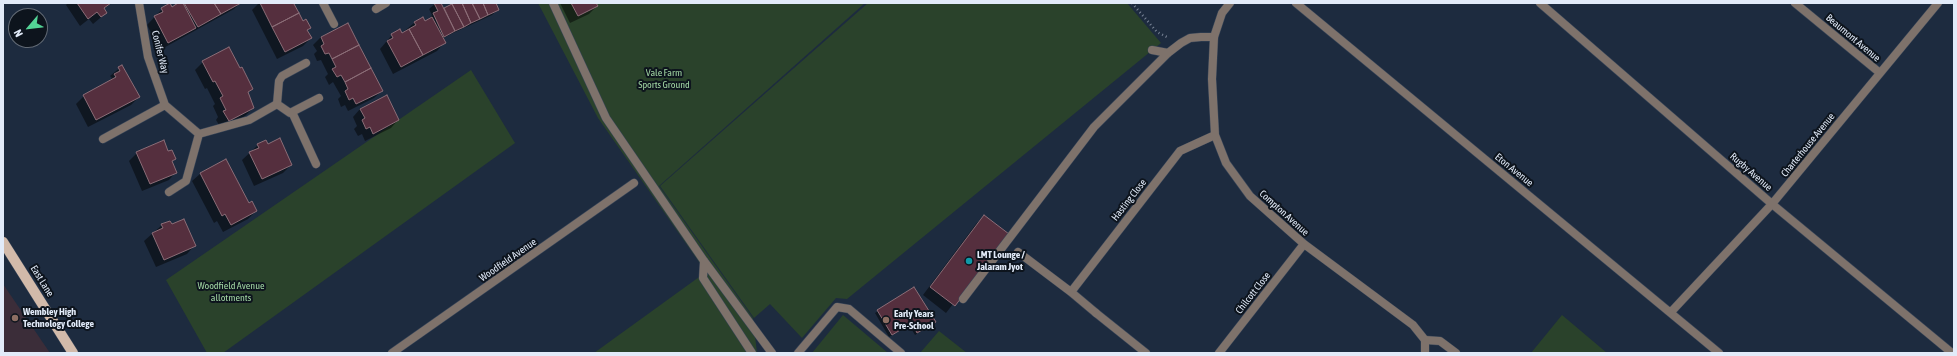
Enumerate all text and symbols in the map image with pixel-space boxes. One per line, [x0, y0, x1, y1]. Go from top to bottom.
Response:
north arrow [8, 8, 48, 48]
street label: Beaumont Avenue [1823, 12, 1883, 64]
text: N [11, 27, 25, 39]
street label: Conifer Way [149, 29, 171, 75]
park label: Vale Farm Sports Ground [638, 67, 690, 90]
street label: Charterhouse Avenue [1779, 111, 1837, 179]
street label: Rugby Avenue [1727, 150, 1775, 194]
street label: Eton Avenue [1492, 151, 1536, 189]
street label: Hasting Close [1109, 177, 1149, 223]
street label: Compton Avenue [1257, 188, 1311, 238]
street label: Woodfield Avenue [477, 236, 539, 284]
place label: LMT Lounge / Jalaram Jyot [977, 249, 1025, 272]
marker: LMT Lounge / Jalaram Jyot [964, 256, 974, 266]
street label: East Lane [28, 263, 56, 299]
street label: Chilcott Close [1233, 270, 1273, 316]
park label: Woodfield Avenue allotments [197, 280, 265, 304]
place label: Wembley High Technology College [23, 306, 94, 330]
place label: Early Years Pre-School [894, 308, 934, 332]
marker: Wembley High Technology College [10, 313, 20, 323]
marker: Early Years Pre-School [881, 315, 891, 325]

